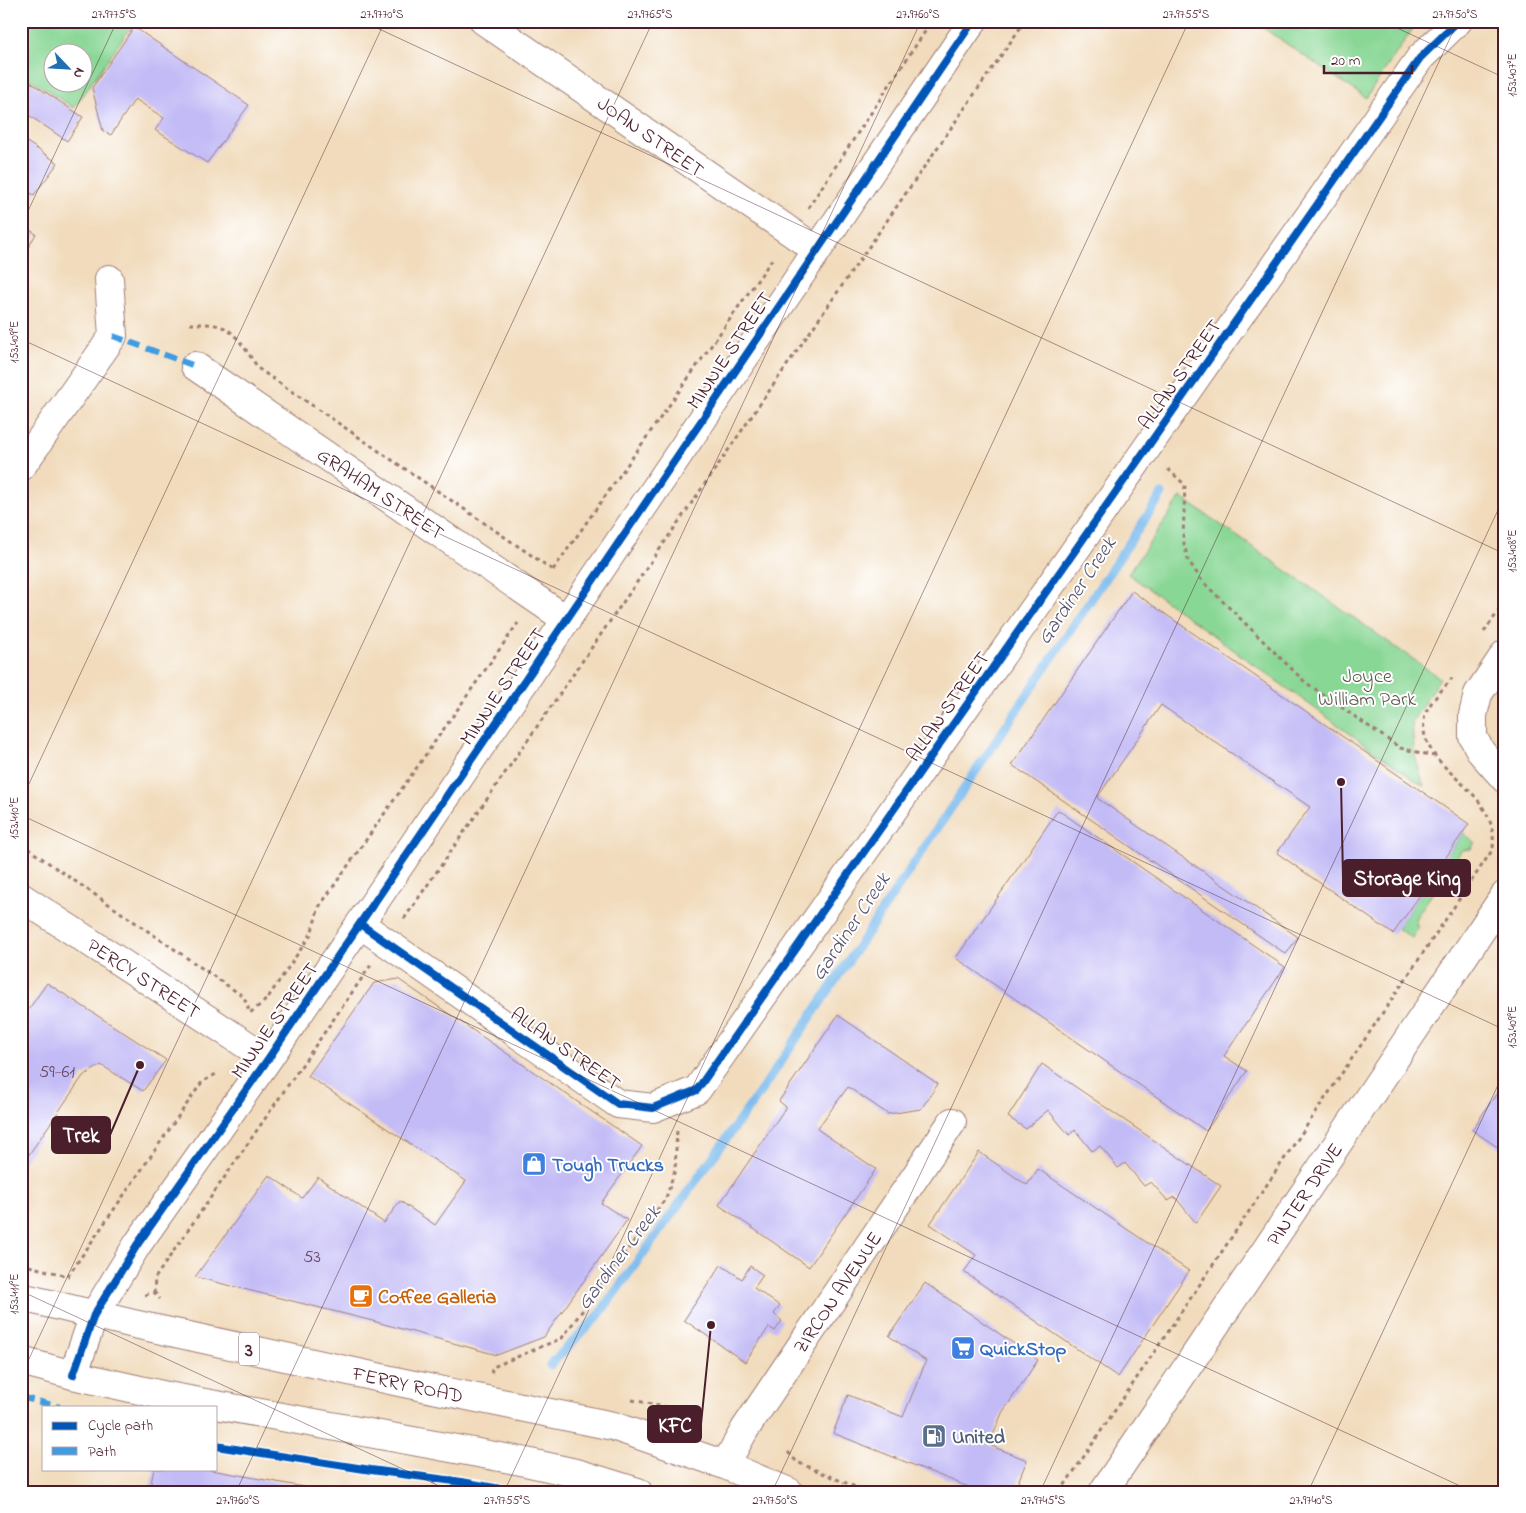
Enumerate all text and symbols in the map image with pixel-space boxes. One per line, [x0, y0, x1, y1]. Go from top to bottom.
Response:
text: 27.9775°S [92, 6, 137, 24]
text: 27.9770°S [361, 6, 404, 24]
text: 27.9765°S [628, 6, 673, 24]
text: 27.9760°S [896, 6, 940, 24]
text: 27.9755°S [1163, 6, 1210, 24]
text: 27.9750°S [1433, 6, 1478, 24]
north arrow [42, 42, 92, 92]
scale bar [1324, 42, 1411, 74]
text: 20 m [1331, 50, 1361, 72]
text: 153.407°E [1504, 53, 1522, 97]
text: N [67, 64, 90, 82]
street label: JOAN STREET [590, 90, 709, 186]
street label: MINNIE STREET [681, 287, 781, 416]
street label: ALLAN STREET [1132, 314, 1230, 437]
text: 153.409°E [6, 321, 24, 363]
street label: GRAHAM STREET [310, 442, 449, 548]
text: 153.408°E [1504, 529, 1522, 573]
water label: Gardiner Creek [1031, 531, 1125, 651]
street label: MINNIE STREET [454, 623, 554, 752]
street label: ALLAN STREET [900, 646, 998, 769]
park label: Joyce William Park [1318, 663, 1416, 715]
text: 153.410°E [6, 797, 24, 839]
callout: Storage King [1343, 860, 1470, 896]
text: Storage King [1353, 865, 1461, 897]
water label: Gardiner Creek [805, 867, 899, 987]
street label: PERCY STREET [80, 933, 205, 1028]
street label: MINNIE STREET [225, 957, 327, 1086]
street label: ALLAN STREET [503, 1001, 626, 1099]
text: 153.409°E [1504, 1006, 1522, 1048]
house number: 59-61 [39, 1060, 75, 1086]
callout: Trek [52, 1117, 110, 1153]
text: Trek [62, 1122, 100, 1152]
street label: PINTER DRIVE [1261, 1138, 1351, 1253]
shop icon: Tough Trucks [521, 1151, 547, 1177]
place label: Tough Trucks [552, 1152, 664, 1182]
water label: Gardiner Creek [570, 1199, 669, 1317]
street label: ZIRCON AVENUE [788, 1227, 891, 1360]
house number: 53 [303, 1245, 321, 1271]
text: 153.411°E [6, 1273, 24, 1315]
cafe icon: Coffee Galleria [348, 1283, 374, 1309]
place label: Coffee Galleria [378, 1284, 496, 1313]
road number: 3 [239, 1332, 259, 1366]
supermarket icon: QuickStop [950, 1335, 976, 1361]
place label: QuickStop [980, 1336, 1066, 1365]
street label: FERRY ROAD [348, 1360, 466, 1412]
legend [42, 1406, 218, 1470]
callout: KFC [648, 1406, 701, 1442]
text: KFC [658, 1412, 692, 1442]
text: Cycle path [88, 1415, 153, 1438]
fuel station icon: United [921, 1423, 947, 1449]
place label: United [952, 1424, 1006, 1453]
text: Path [88, 1441, 116, 1463]
text: 27.9760°S [216, 1492, 260, 1510]
text: 27.9755°S [484, 1492, 531, 1510]
text: 27.9750°S [753, 1492, 798, 1510]
text: 27.9745°S [1021, 1492, 1066, 1510]
text: 27.9740°S [1290, 1492, 1333, 1510]

